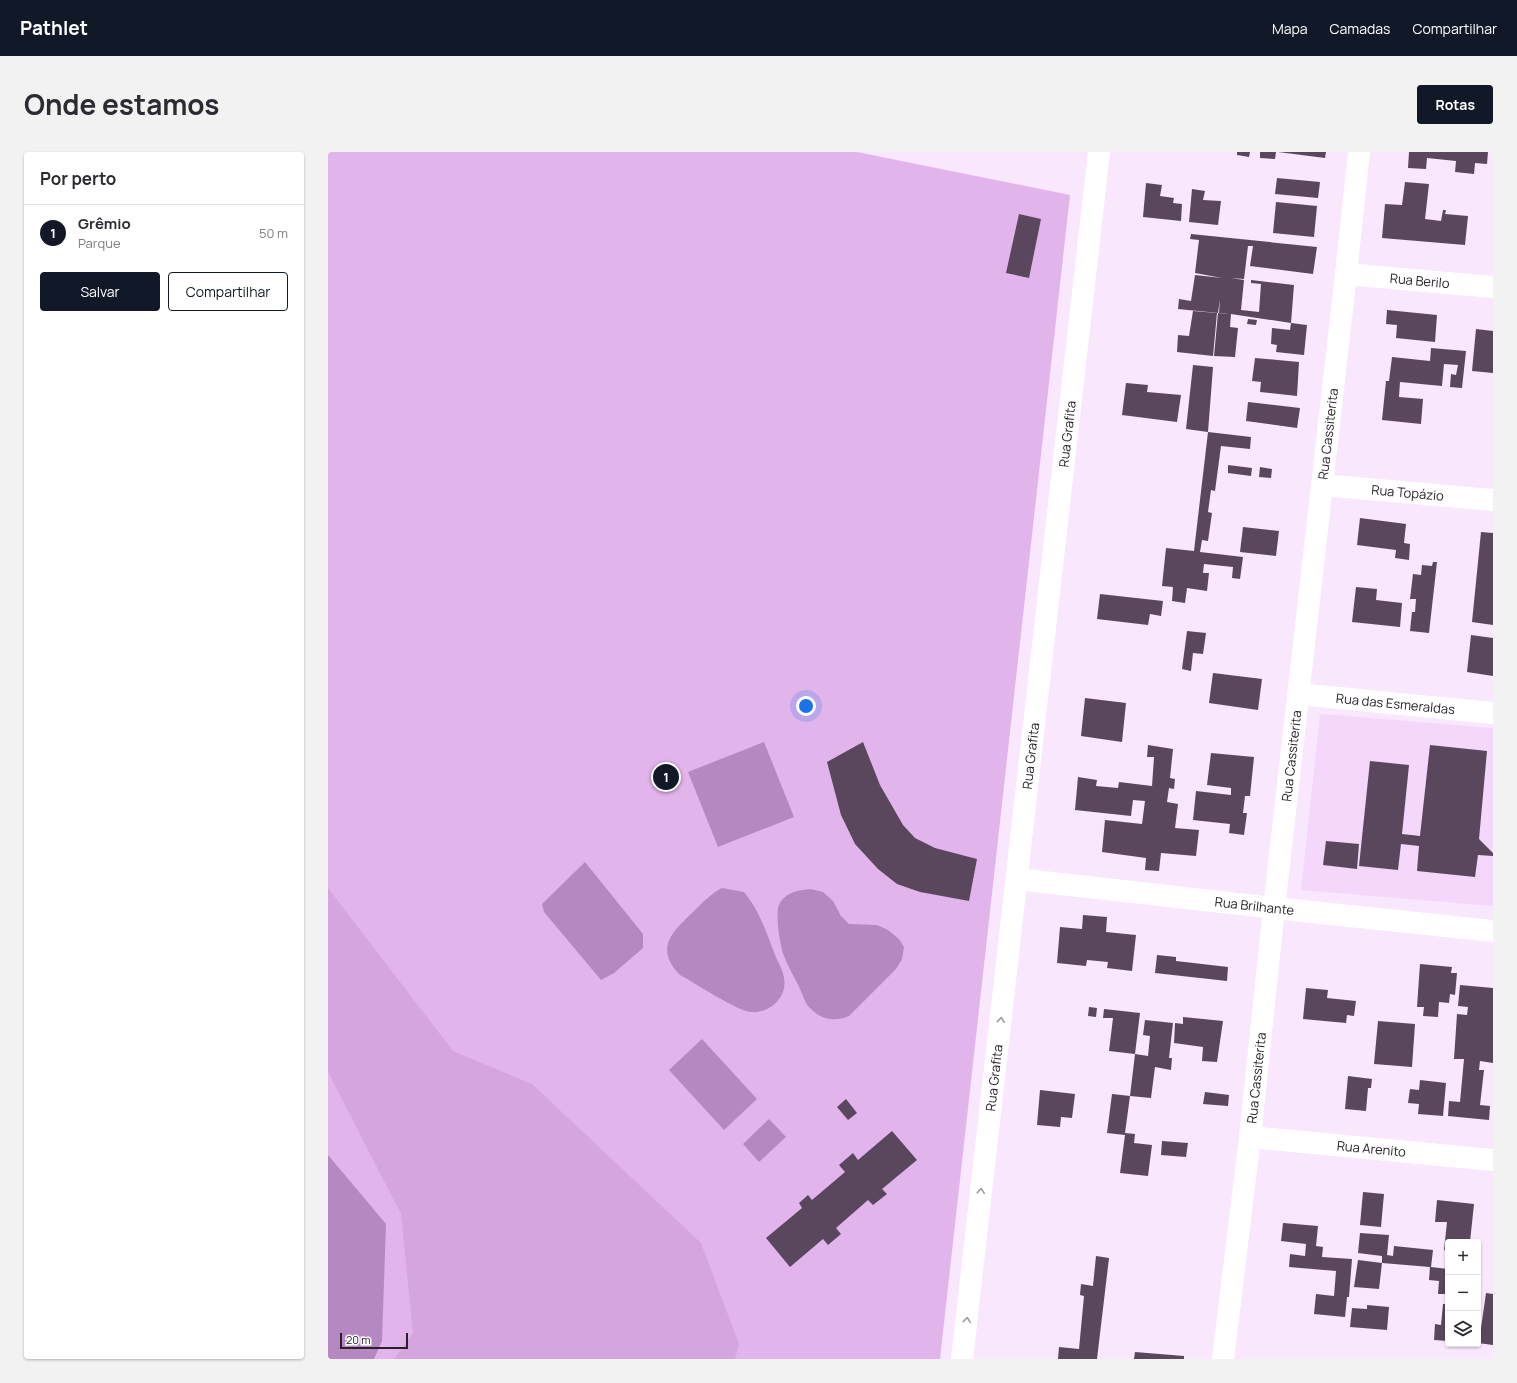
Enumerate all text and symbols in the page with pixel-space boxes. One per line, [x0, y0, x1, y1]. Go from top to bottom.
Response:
text: Pathlet [20, 15, 88, 41]
text: Mapa [1272, 19, 1308, 38]
text: Camadas [1330, 19, 1390, 38]
text: Compartilhar [1412, 19, 1497, 38]
text: Onde estamos [24, 85, 219, 123]
button: Rotas [1417, 85, 1493, 124]
text: Por perto [40, 167, 116, 190]
text: Grêmio [78, 213, 131, 234]
text: 1 [50, 224, 56, 242]
text: 50 m [259, 224, 288, 242]
text: Parque [78, 234, 120, 252]
street label: Rua Berilo [1389, 269, 1451, 292]
button: Salvar [40, 272, 160, 311]
button: Compartilhar [168, 272, 288, 311]
street label: Rua Cassiterita [1314, 387, 1342, 481]
street label: Rua Grafita [1054, 400, 1080, 468]
street label: Rua Topázio [1371, 480, 1445, 505]
street label: Rua das Esmeraldas [1335, 689, 1456, 718]
your location [796, 696, 816, 716]
street label: Rua Cassiterita [1277, 709, 1305, 802]
street label: Rua Grafita [1018, 722, 1043, 790]
pin: 1 [653, 762, 679, 792]
street label: Rua Brilhante [1214, 892, 1295, 919]
one-way arrow [996, 1017, 1005, 1023]
street label: Rua Cassiterita [1242, 1031, 1270, 1125]
street label: Rua Grafita [981, 1044, 1007, 1112]
street label: Rua Arenito [1336, 1136, 1407, 1161]
one-way arrow [976, 1188, 985, 1194]
map controls [1445, 1239, 1481, 1347]
button: + [1445, 1239, 1481, 1275]
button: − [1445, 1275, 1481, 1311]
button: layers [1445, 1311, 1481, 1347]
one-way arrow [962, 1317, 971, 1323]
scale bar [340, 1331, 408, 1350]
text: 20 m [346, 1332, 371, 1347]

